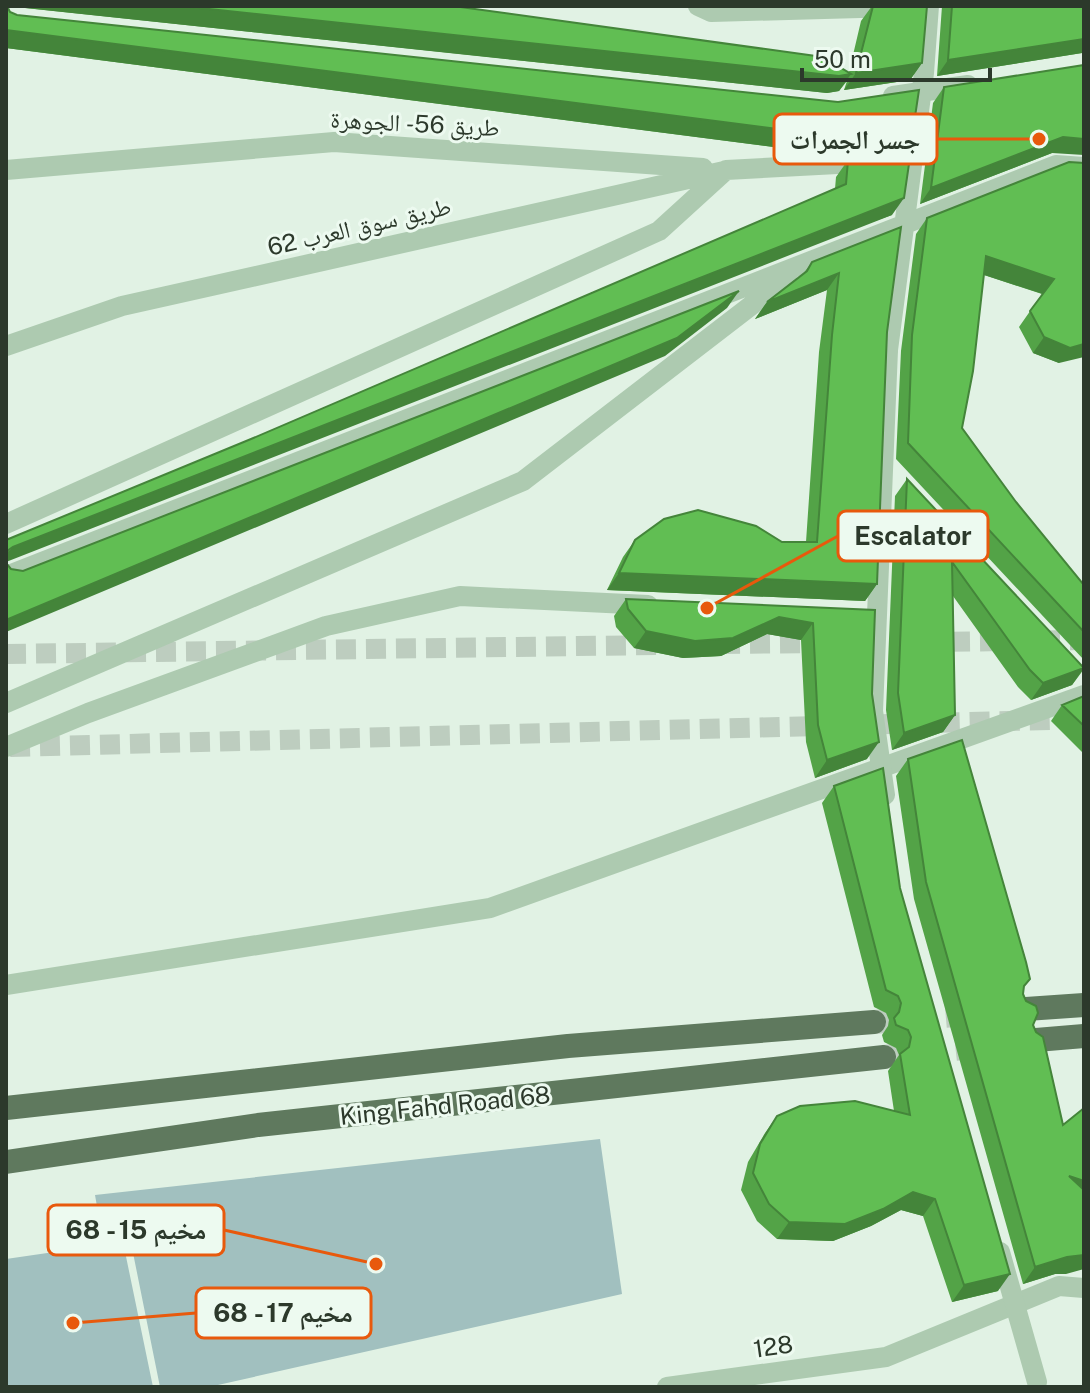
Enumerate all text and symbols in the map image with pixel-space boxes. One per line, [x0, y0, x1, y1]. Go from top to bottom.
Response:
scale bar [802, 32, 990, 82]
text: 50 m [814, 45, 871, 73]
street label: طريق 56 - الجوهرة [330, 105, 500, 142]
callout: جسر الجمرات [774, 114, 937, 164]
text: جسر الجمرات [790, 124, 920, 155]
street label: طريق سوق العرب 62 [265, 191, 454, 262]
callout: Escalator [838, 511, 988, 561]
text: Escalator [854, 520, 972, 551]
street label: King Fahd Road 68 [338, 1080, 552, 1130]
callout: مخيم 15 - 68 [48, 1205, 224, 1255]
text: مخيم 15 - 68 [66, 1214, 206, 1248]
callout: مخيم 17 - 68 [196, 1288, 371, 1338]
text: مخيم 17 - 68 [213, 1297, 353, 1331]
street label: 128 [751, 1329, 795, 1363]

